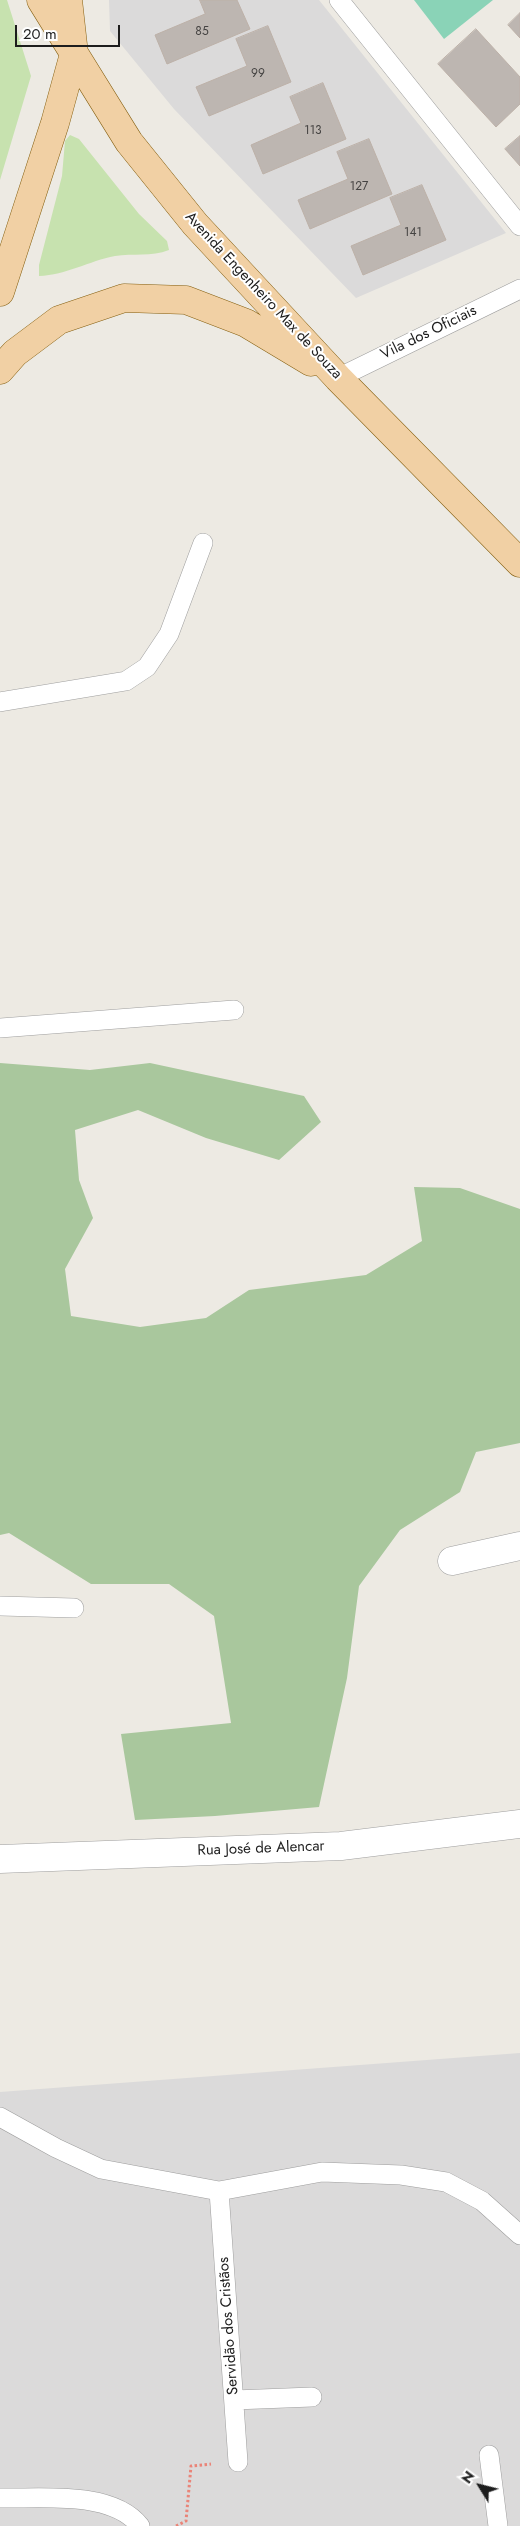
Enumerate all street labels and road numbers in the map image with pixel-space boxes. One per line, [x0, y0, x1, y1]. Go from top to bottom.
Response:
street label: Avenida Engenheiro Max de Souza [181, 209, 345, 383]
street label: Vila dos Oficiais [378, 302, 480, 364]
street label: Rua José de Alencar [197, 1838, 325, 1860]
street label: Servidão dos Cristãos [215, 2256, 243, 2396]

